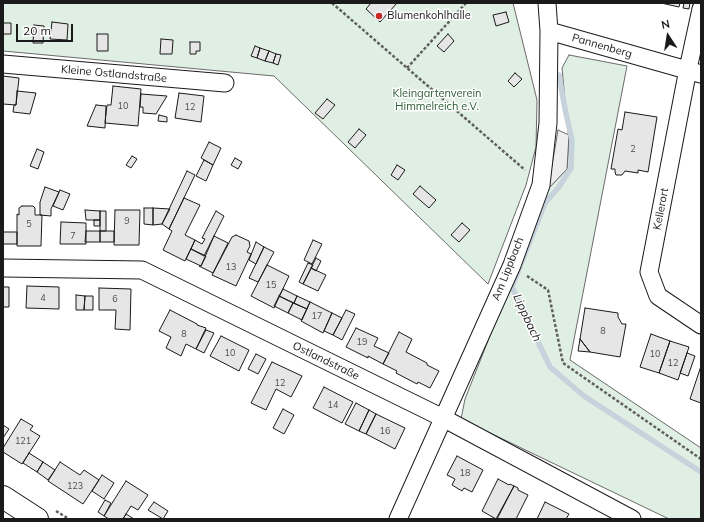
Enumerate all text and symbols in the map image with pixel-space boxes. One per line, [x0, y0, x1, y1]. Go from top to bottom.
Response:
place label: Blumenkohlhalle [387, 9, 471, 23]
marker: Blumenkohlhalle [374, 11, 384, 21]
scale bar [18, 16, 75, 42]
north arrow [648, 16, 688, 56]
text: N [660, 17, 671, 32]
text: 20 m [23, 23, 51, 38]
street label: Pannenberg [570, 31, 634, 61]
street label: Kleine Ostlandstraße [61, 63, 167, 85]
park label: Kleingartenverein Himmelreich e.V. [392, 87, 482, 113]
house number: 10 [118, 101, 128, 111]
house number: 12 [185, 102, 195, 112]
house number: 2 [630, 144, 636, 154]
street label: Kellerort [650, 187, 672, 231]
house number: 9 [124, 216, 130, 226]
house number: 5 [26, 219, 32, 229]
house number: 7 [70, 231, 76, 241]
street label: Am Lippbach [489, 235, 527, 303]
house number: 13 [226, 262, 236, 272]
house number: 15 [266, 280, 276, 290]
water label: Lippbach [510, 292, 544, 344]
house number: 4 [40, 293, 46, 303]
house number: 6 [112, 294, 118, 304]
house number: 17 [312, 311, 322, 321]
house number: 8 [600, 326, 606, 336]
house number: 8 [181, 329, 187, 339]
house number: 19 [357, 337, 367, 347]
street label: Ostlandstraße [290, 339, 362, 383]
house number: 10 [225, 348, 235, 358]
house number: 10 [650, 349, 660, 359]
house number: 12 [668, 358, 678, 368]
house number: 12 [275, 378, 285, 388]
house number: 14 [328, 400, 338, 410]
house number: 16 [380, 426, 390, 436]
house number: 121 [15, 436, 31, 446]
house number: 18 [460, 468, 470, 478]
house number: 123 [67, 481, 83, 491]

